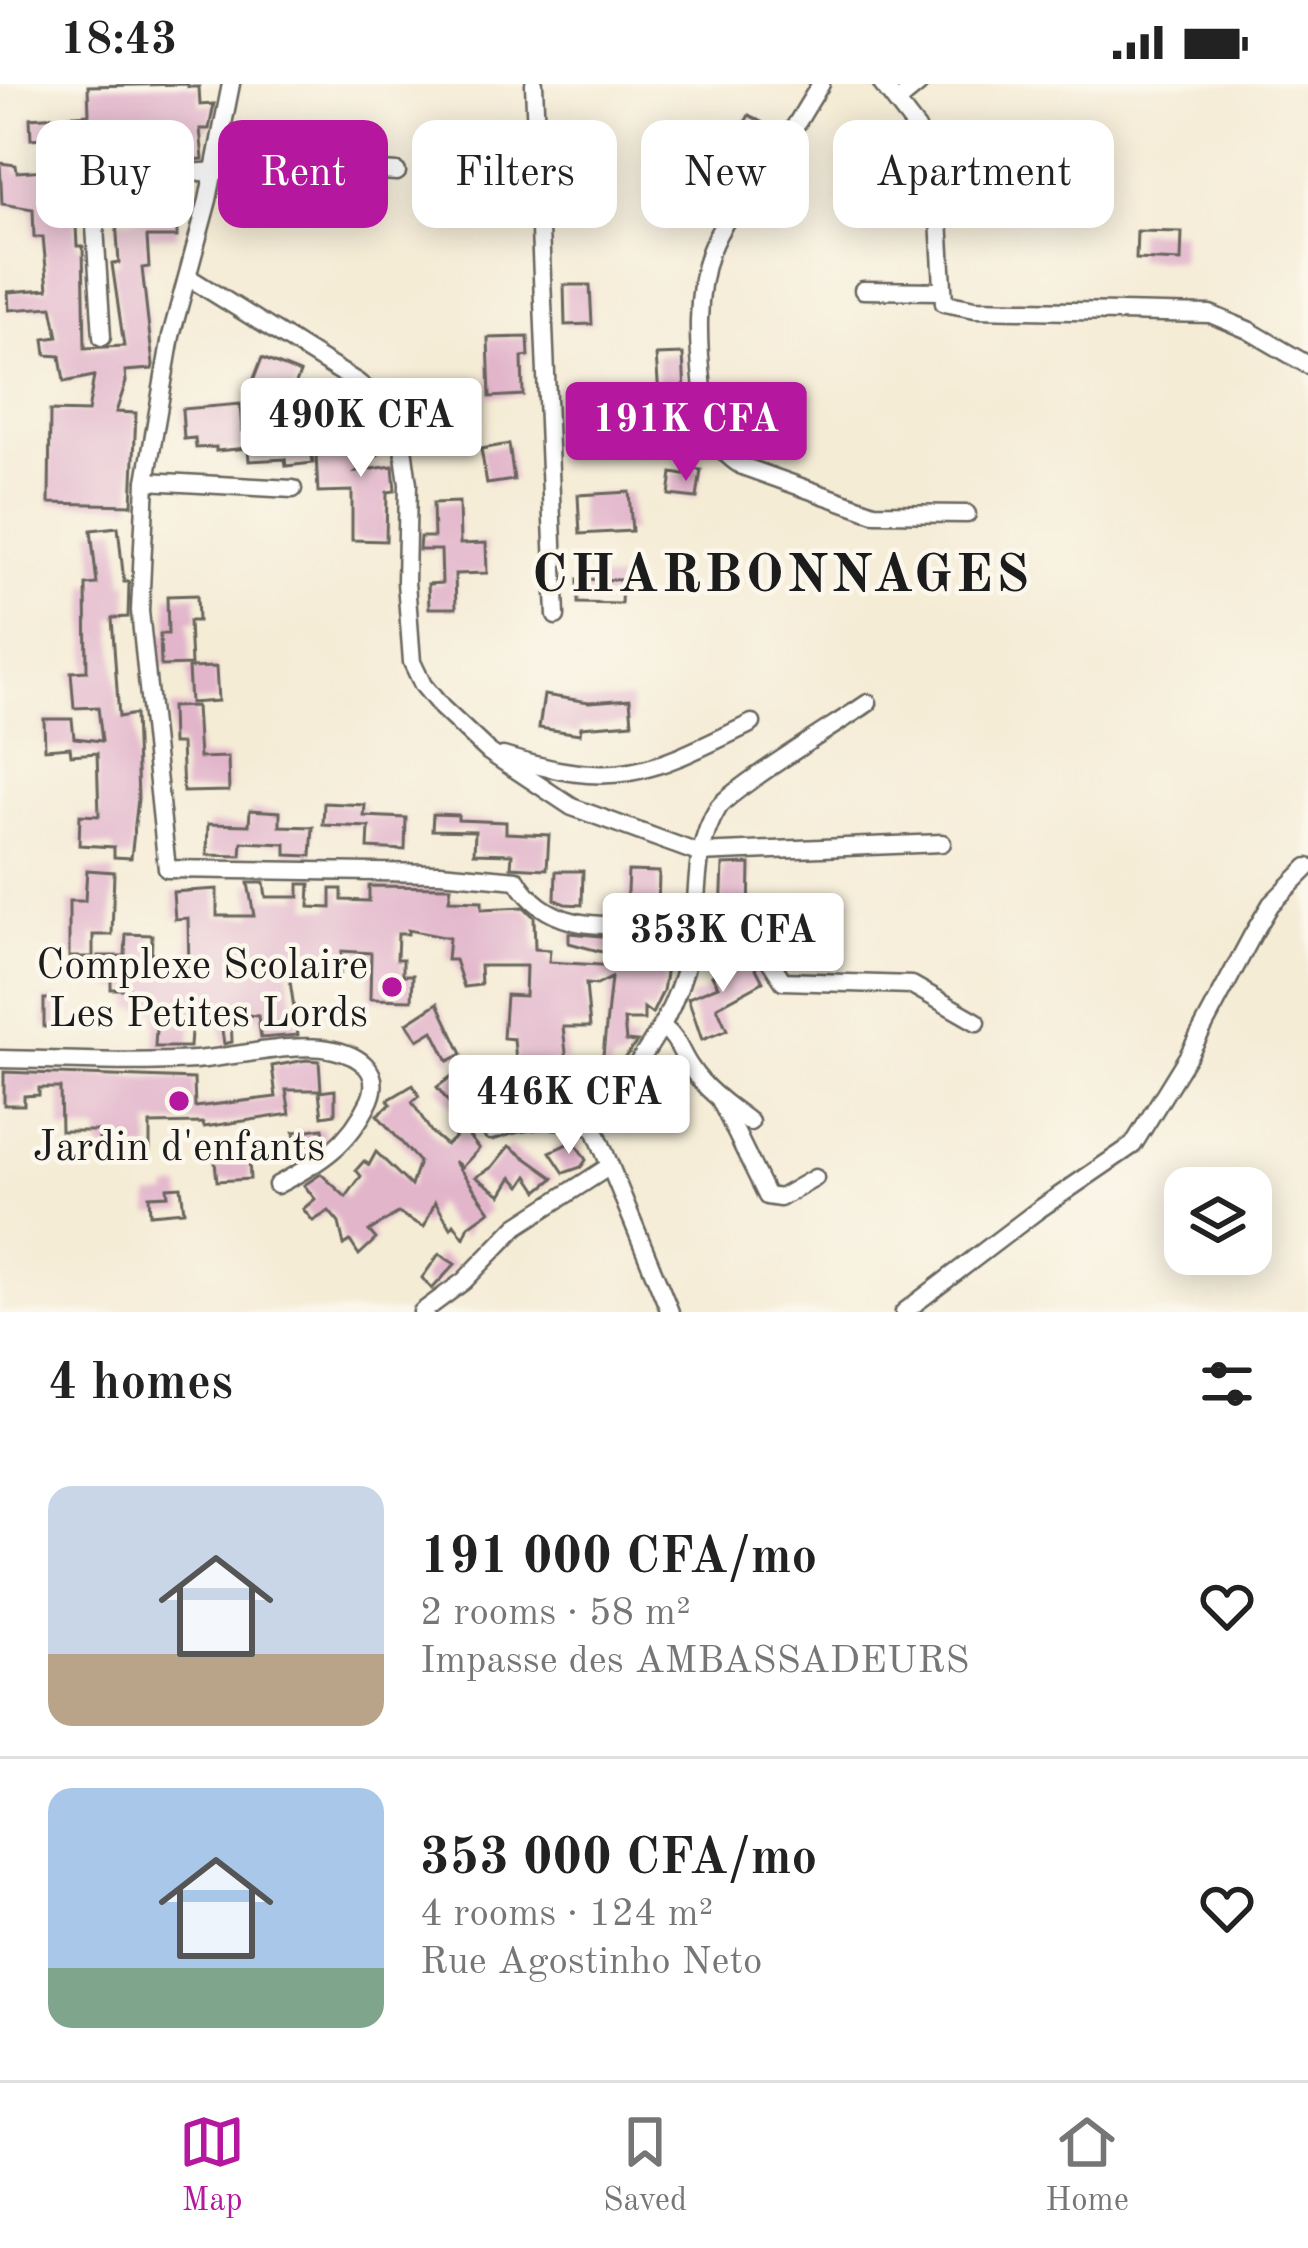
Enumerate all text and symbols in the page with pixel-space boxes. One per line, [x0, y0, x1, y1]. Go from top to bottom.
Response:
text: 18:43 [60, 19, 177, 64]
chip: Buy [36, 120, 194, 228]
chip: Rent [218, 120, 388, 228]
chip: Filters [412, 120, 617, 228]
chip: New [641, 120, 809, 228]
chip: Apartment [833, 120, 1114, 228]
pin: 490K CFA [237, 378, 485, 480]
pin: 191K CFA [562, 382, 810, 484]
text: 490K CFA [268, 397, 454, 436]
text: 191K CFA [593, 401, 779, 440]
district label: CHARBONNAGES [532, 550, 1032, 604]
pin: 353K CFA [599, 893, 847, 995]
text: 353K CFA [630, 912, 816, 951]
place label: Complexe Scolaire Les Petites Lords [36, 946, 368, 1036]
marker: Complexe Scolaire Les Petites Lords [379, 974, 405, 1000]
pin: 446K CFA [445, 1055, 693, 1157]
text: 446K CFA [476, 1074, 662, 1113]
marker: Jardin d'enfants [166, 1088, 192, 1114]
place label: Jardin d'enfants [33, 1128, 325, 1170]
map controls [1164, 1167, 1272, 1275]
button: layers [1164, 1167, 1272, 1275]
icon: filters [1194, 1351, 1260, 1417]
text: 4 homes [48, 1359, 233, 1410]
text: 191 000 CFA/mo [420, 1533, 817, 1584]
icon: home [144, 1534, 288, 1678]
icon: heart [1194, 1573, 1260, 1639]
text: 2 rooms · 58 m² [420, 1594, 691, 1633]
text: Impasse des AMBASSADEURS [420, 1642, 969, 1681]
text: 353 000 CFA/mo [420, 1834, 817, 1885]
icon: home [144, 1836, 288, 1980]
icon: heart [1194, 1875, 1260, 1941]
text: 4 rooms · 124 m² [420, 1895, 713, 1934]
text: Rue Agostinho Neto [420, 1943, 762, 1982]
tab: Map [179, 2109, 245, 2222]
tab: Saved [603, 2109, 687, 2222]
tab: Home [1045, 2109, 1129, 2222]

